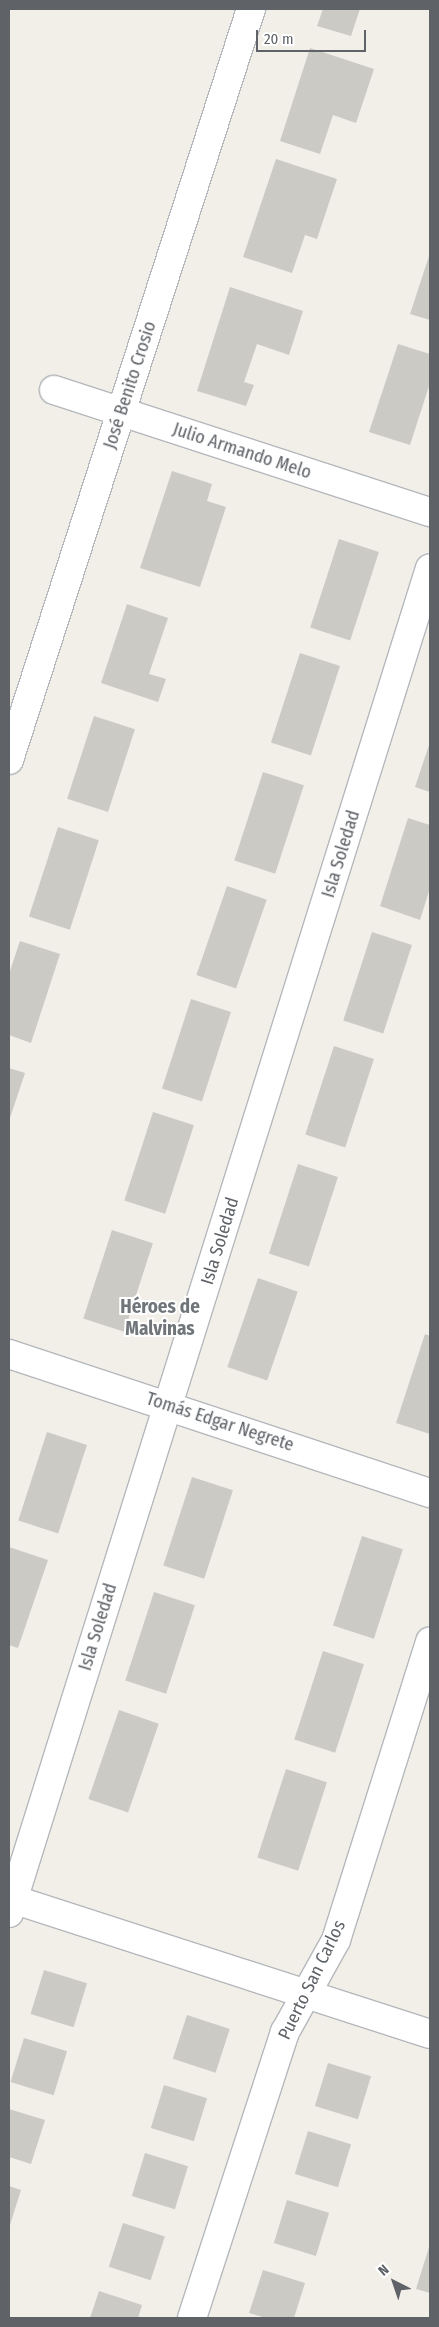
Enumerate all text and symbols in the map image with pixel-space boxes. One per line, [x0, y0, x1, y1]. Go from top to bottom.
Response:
scale bar [259, 20, 369, 52]
text: 20 m [264, 30, 294, 48]
street label: José Benito Crosio [99, 318, 161, 452]
street label: Julio Armando Melo [170, 418, 314, 484]
street label: Isla Soledad [317, 808, 365, 900]
street label: Isla Soledad [196, 1195, 244, 1287]
district label: Héroes de Malvinas [120, 1296, 200, 1340]
street label: Tomás Edgar Negrete [143, 1388, 297, 1456]
street label: Isla Soledad [74, 1581, 122, 1673]
street label: Puerto San Carlos [274, 1917, 350, 2043]
north arrow [369, 2257, 419, 2307]
text: N [375, 2261, 393, 2279]

